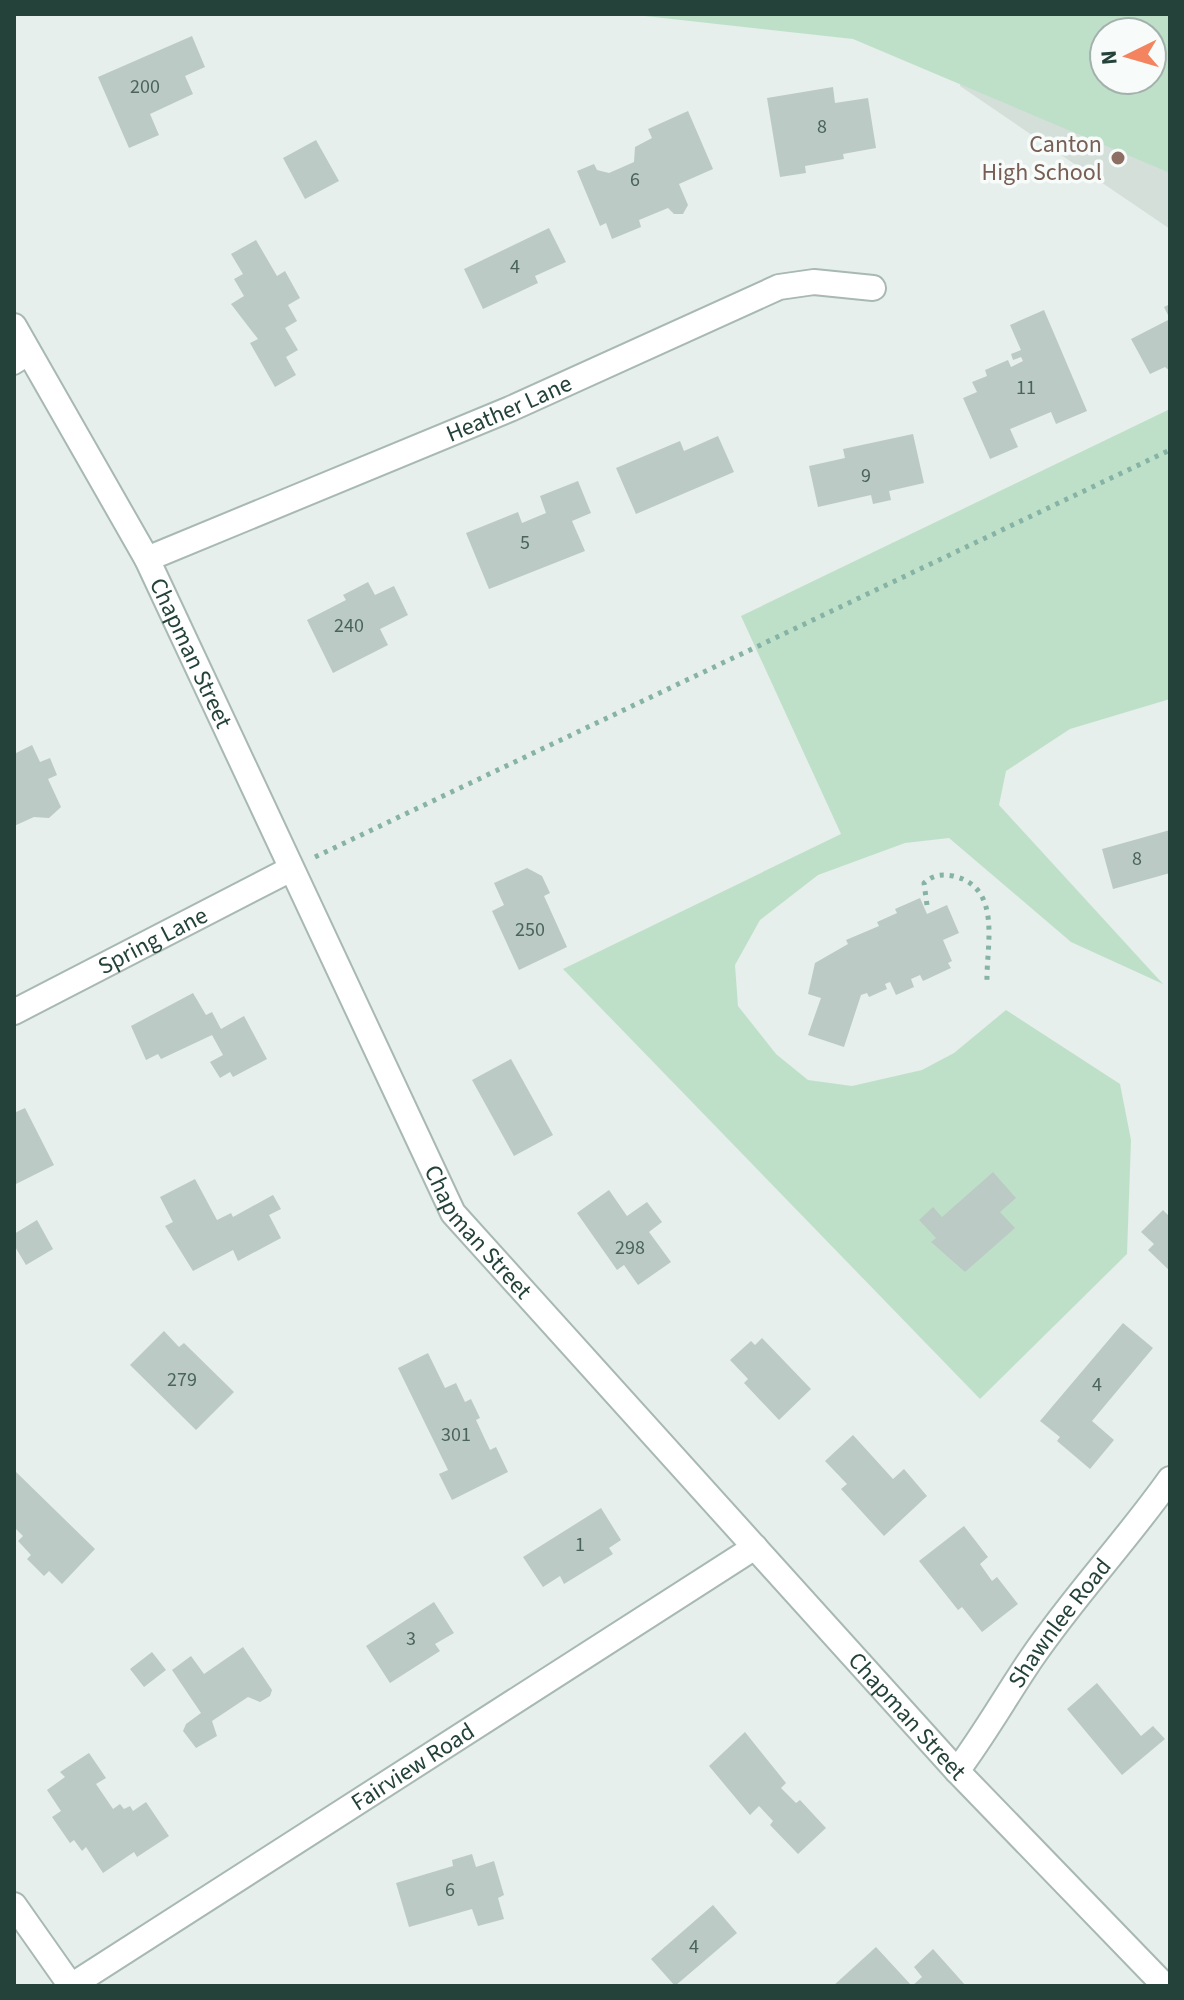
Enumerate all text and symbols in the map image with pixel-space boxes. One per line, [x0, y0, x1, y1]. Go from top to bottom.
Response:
north arrow [1088, 16, 1168, 96]
text: N [1092, 49, 1126, 66]
house number: 200 [130, 73, 160, 101]
house number: 8 [817, 113, 827, 141]
place label: Canton High School [982, 127, 1102, 190]
marker: Canton High School [1109, 149, 1127, 167]
house number: 6 [630, 166, 640, 194]
house number: 4 [510, 253, 520, 281]
street label: Heather Lane [441, 366, 578, 452]
house number: 11 [1016, 374, 1036, 402]
house number: 9 [861, 462, 871, 490]
house number: 5 [520, 529, 530, 557]
street label: Chapman Street [140, 572, 241, 734]
house number: 240 [334, 612, 364, 640]
house number: 8 [1132, 845, 1142, 873]
street label: Spring Lane [92, 898, 214, 984]
house number: 250 [515, 916, 545, 944]
street label: Chapman Street [415, 1159, 540, 1307]
house number: 298 [615, 1234, 645, 1262]
house number: 279 [167, 1366, 197, 1394]
house number: 4 [1092, 1371, 1102, 1399]
house number: 301 [441, 1421, 471, 1449]
house number: 1 [575, 1531, 585, 1559]
street label: Shawnlee Road [999, 1551, 1120, 1695]
house number: 3 [406, 1625, 416, 1653]
street label: Chapman Street [839, 1644, 974, 1788]
street label: Fairview Road [344, 1714, 482, 1820]
house number: 6 [445, 1876, 455, 1904]
house number: 4 [689, 1933, 699, 1961]

